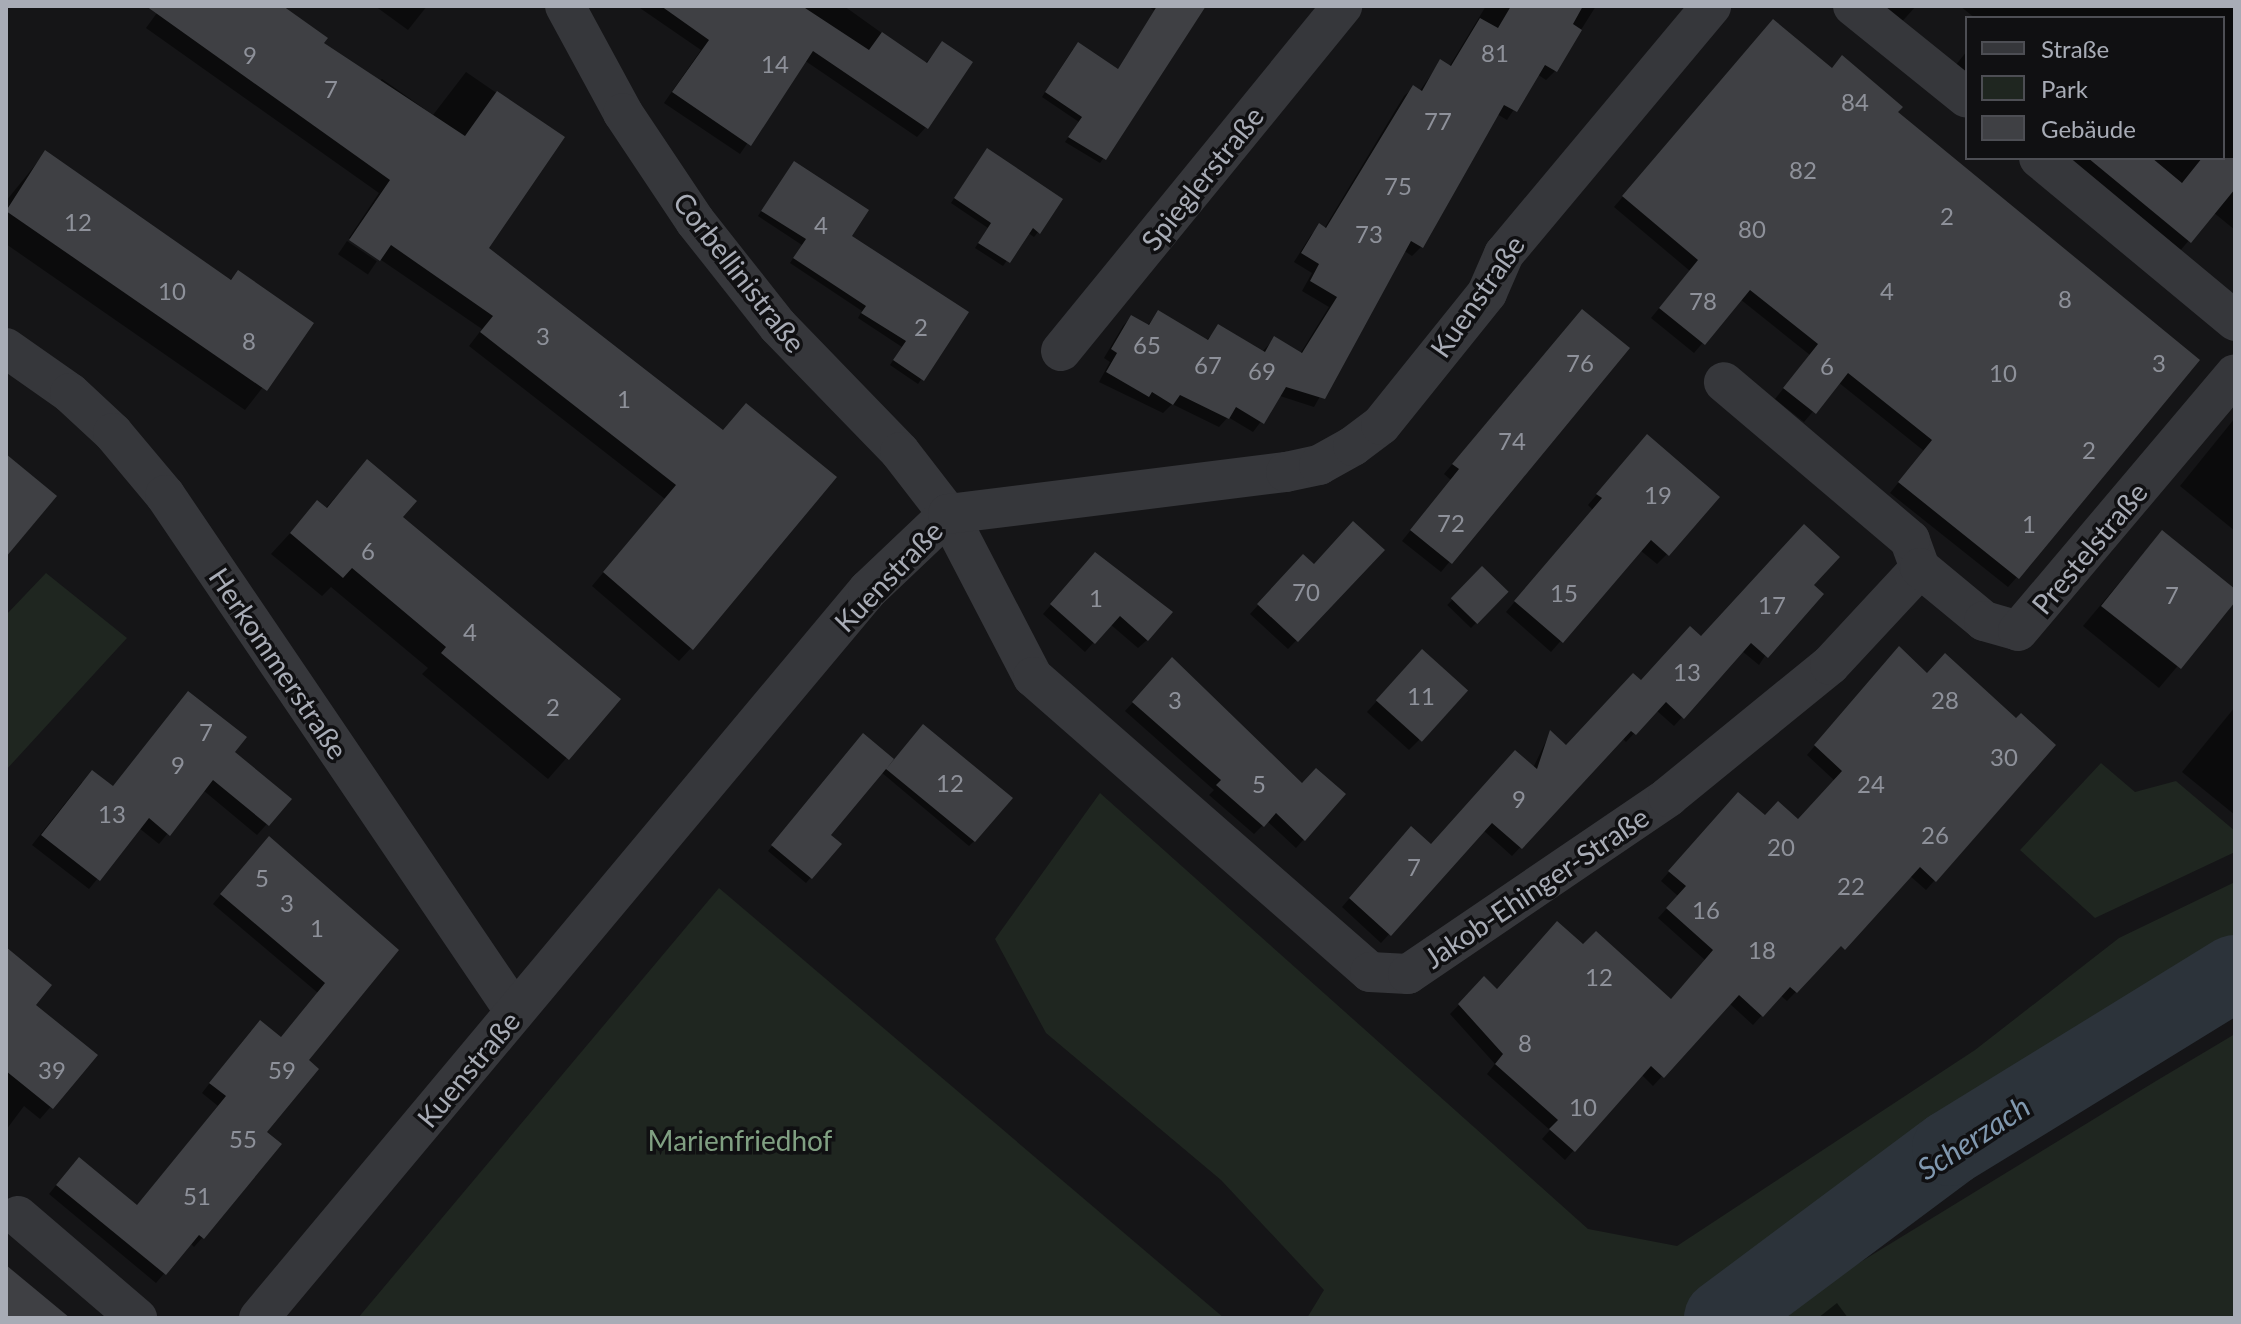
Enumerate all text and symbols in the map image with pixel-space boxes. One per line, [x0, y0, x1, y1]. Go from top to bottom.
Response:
legend [1965, 16, 2225, 160]
text: Straße [2041, 34, 2109, 63]
house number: 81 [1481, 39, 1509, 67]
house number: 9 [243, 41, 257, 69]
house number: 14 [761, 50, 789, 78]
text: Park [2041, 74, 2088, 103]
house number: 7 [324, 75, 338, 103]
house number: 84 [1841, 88, 1869, 116]
street label: Spieglerstraße [1134, 99, 1270, 257]
house number: 77 [1424, 107, 1452, 135]
text: Gebäude [2041, 114, 2136, 143]
house number: 82 [1789, 156, 1817, 184]
house number: 75 [1384, 172, 1412, 200]
street label: Corbellinistraße [667, 185, 813, 359]
house number: 2 [1940, 202, 1954, 230]
house number: 12 [64, 208, 92, 236]
house number: 4 [814, 211, 828, 239]
house number: 80 [1738, 215, 1766, 243]
house number: 73 [1355, 220, 1383, 248]
street label: Kuenstraße [1423, 229, 1531, 363]
house number: 10 [158, 277, 186, 305]
house number: 4 [1880, 277, 1894, 305]
house number: 8 [2058, 285, 2072, 313]
house number: 78 [1689, 287, 1717, 315]
house number: 2 [914, 313, 928, 341]
house number: 3 [536, 322, 550, 350]
house number: 8 [242, 327, 256, 355]
house number: 65 [1133, 331, 1161, 359]
house number: 76 [1566, 349, 1594, 377]
house number: 3 [2152, 349, 2166, 377]
house number: 67 [1194, 351, 1222, 379]
house number: 6 [1820, 352, 1834, 380]
house number: 69 [1248, 357, 1276, 385]
house number: 10 [1989, 359, 2017, 387]
house number: 1 [617, 385, 631, 413]
house number: 74 [1498, 427, 1526, 455]
house number: 2 [2082, 436, 2096, 464]
street label: Prestelstraße [2024, 475, 2154, 621]
house number: 19 [1644, 481, 1672, 509]
house number: 72 [1437, 509, 1465, 537]
house number: 1 [2022, 510, 2036, 538]
street label: Kuenstraße [827, 514, 949, 638]
house number: 6 [361, 537, 375, 565]
street label: Herkommerstraße [203, 561, 355, 765]
house number: 70 [1292, 578, 1320, 606]
house number: 15 [1550, 579, 1578, 607]
house number: 7 [2165, 581, 2179, 609]
house number: 1 [1089, 584, 1103, 612]
house number: 17 [1758, 591, 1786, 619]
house number: 4 [463, 618, 477, 646]
house number: 13 [1673, 658, 1701, 686]
house number: 11 [1407, 682, 1435, 710]
house number: 3 [1168, 686, 1182, 714]
house number: 28 [1931, 686, 1959, 714]
house number: 2 [546, 693, 560, 721]
house number: 7 [199, 718, 213, 746]
house number: 30 [1990, 743, 2018, 771]
house number: 9 [171, 751, 185, 779]
house number: 12 [936, 769, 964, 797]
house number: 5 [1252, 770, 1266, 798]
house number: 24 [1857, 770, 1885, 798]
house number: 9 [1512, 785, 1526, 813]
street label: Jakob-Ehinger-Straße [1417, 799, 1655, 975]
house number: 13 [98, 800, 126, 828]
house number: 26 [1921, 821, 1949, 849]
house number: 20 [1767, 833, 1795, 861]
house number: 7 [1407, 853, 1421, 881]
house number: 5 [255, 864, 269, 892]
house number: 22 [1837, 872, 1865, 900]
house number: 3 [280, 889, 294, 917]
house number: 16 [1692, 896, 1720, 924]
house number: 1 [310, 914, 324, 942]
house number: 18 [1748, 936, 1776, 964]
house number: 12 [1585, 963, 1613, 991]
street label: Kuenstraße [410, 1004, 526, 1134]
house number: 8 [1518, 1029, 1532, 1057]
house number: 39 [38, 1056, 66, 1084]
house number: 59 [268, 1056, 296, 1084]
water label: Scherzach [1910, 1087, 2036, 1187]
house number: 10 [1569, 1093, 1597, 1121]
park label: Marienfriedhof [648, 1123, 832, 1157]
house number: 55 [229, 1125, 257, 1153]
house number: 51 [183, 1182, 211, 1210]

